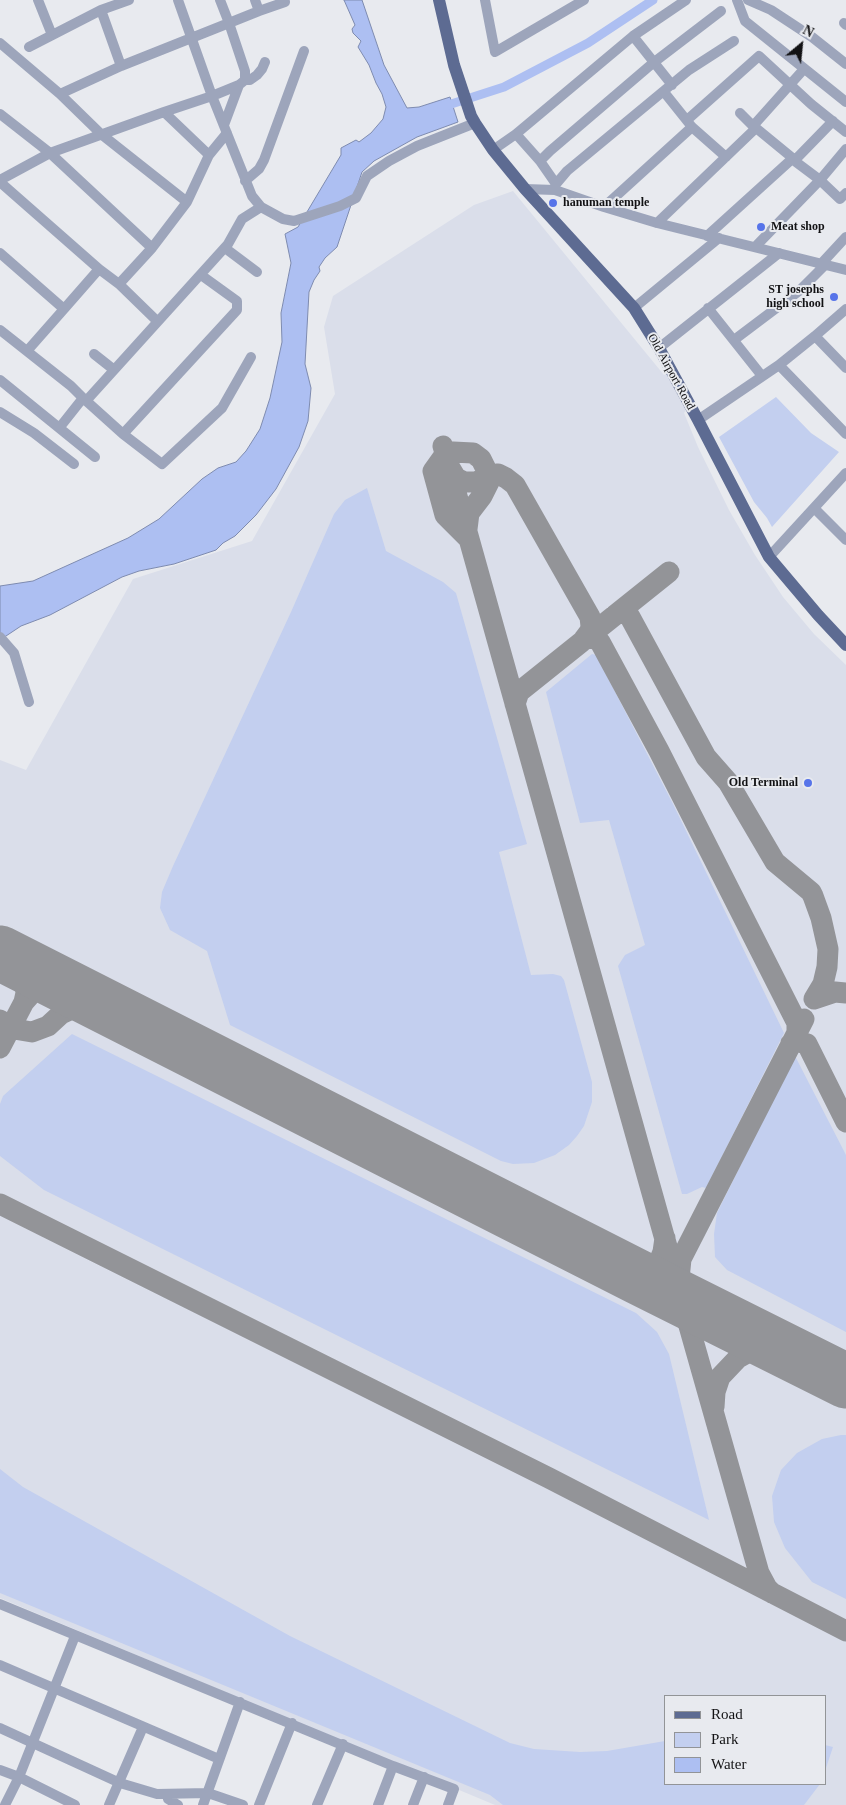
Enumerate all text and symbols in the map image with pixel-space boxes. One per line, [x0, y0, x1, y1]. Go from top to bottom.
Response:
north arrow [776, 20, 826, 70]
text: N [800, 22, 816, 40]
place label: hanuman temple [563, 196, 649, 210]
marker: hanuman temple [547, 197, 559, 209]
place label: Meat shop [771, 220, 825, 234]
marker: Meat shop [755, 221, 767, 233]
place label: ST josephs high school [766, 283, 824, 311]
marker: ST josephs high school [828, 291, 840, 303]
street label: Old Airport Road [644, 331, 698, 413]
place label: Old Terminal [729, 776, 798, 790]
marker: Old Terminal [802, 777, 814, 789]
legend [664, 1695, 826, 1785]
text: Road [711, 1706, 743, 1722]
text: Park [711, 1731, 739, 1747]
text: Water [711, 1756, 746, 1772]

